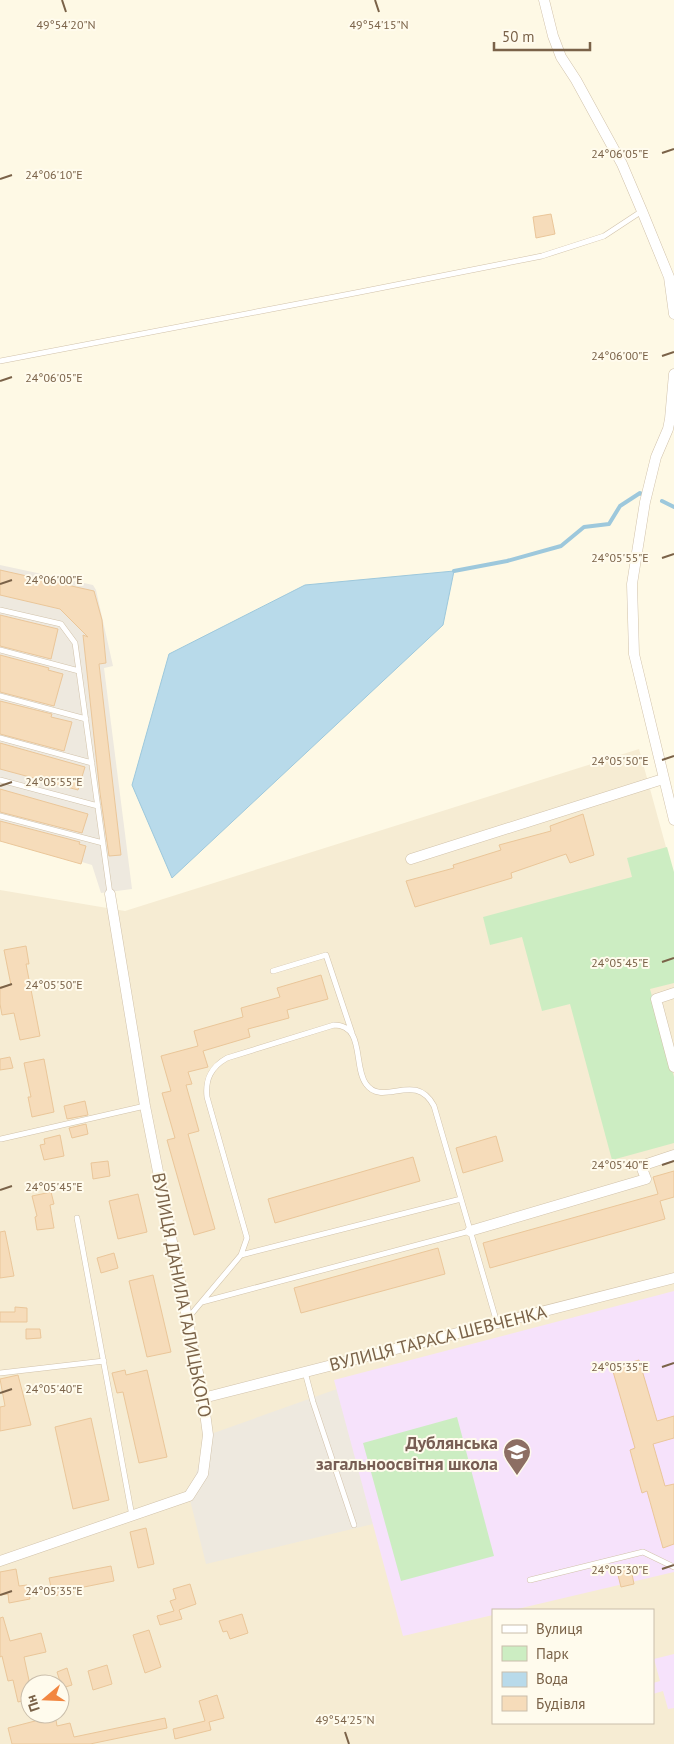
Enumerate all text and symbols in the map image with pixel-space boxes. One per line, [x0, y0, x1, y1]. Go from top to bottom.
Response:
text: 49°54'20"N [36, 17, 96, 32]
text: 49°54'15"N [349, 17, 409, 32]
scale bar [494, 20, 590, 52]
text: 50 m [502, 27, 535, 46]
text: 24°06'05"E [591, 146, 649, 161]
text: 24°06'10"E [25, 167, 83, 182]
text: 24°06'00"E [591, 348, 649, 363]
text: 24°06'05"E [25, 370, 83, 385]
text: 24°05'55"E [591, 550, 649, 565]
text: 24°06'00"E [25, 572, 83, 587]
text: 24°05'50"E [591, 753, 649, 768]
text: 24°05'55"E [25, 774, 83, 789]
text: 24°05'45"E [591, 955, 649, 970]
text: 24°05'50"E [25, 977, 83, 992]
text: 24°05'40"E [591, 1157, 649, 1172]
street label: ВУЛИЦЯ ДАНИЛА ГАЛИЦЬКОГО [147, 1171, 217, 1419]
text: 24°05'45"E [25, 1179, 83, 1194]
street label: ВУЛИЦЯ ТАРАСА ШЕВЧЕНКА [327, 1300, 549, 1376]
text: 24°05'35"E [591, 1359, 649, 1374]
text: 24°05'40"E [25, 1381, 83, 1396]
place label: Дублянська загальноосвітня школа [316, 1431, 498, 1475]
school or university icon: Дублянська загальноосвітня школа [502, 1437, 532, 1476]
text: 24°05'30"E [591, 1562, 649, 1577]
text: 24°05'35"E [25, 1583, 83, 1598]
legend [492, 1609, 654, 1724]
text: Вулиця [536, 1619, 583, 1638]
text: Парк [536, 1644, 569, 1663]
text: Вода [536, 1669, 568, 1688]
north arrow [20, 1674, 70, 1724]
text: Пн [22, 1693, 44, 1714]
text: Будівля [536, 1694, 585, 1713]
text: 49°54'25"N [315, 1712, 375, 1727]

